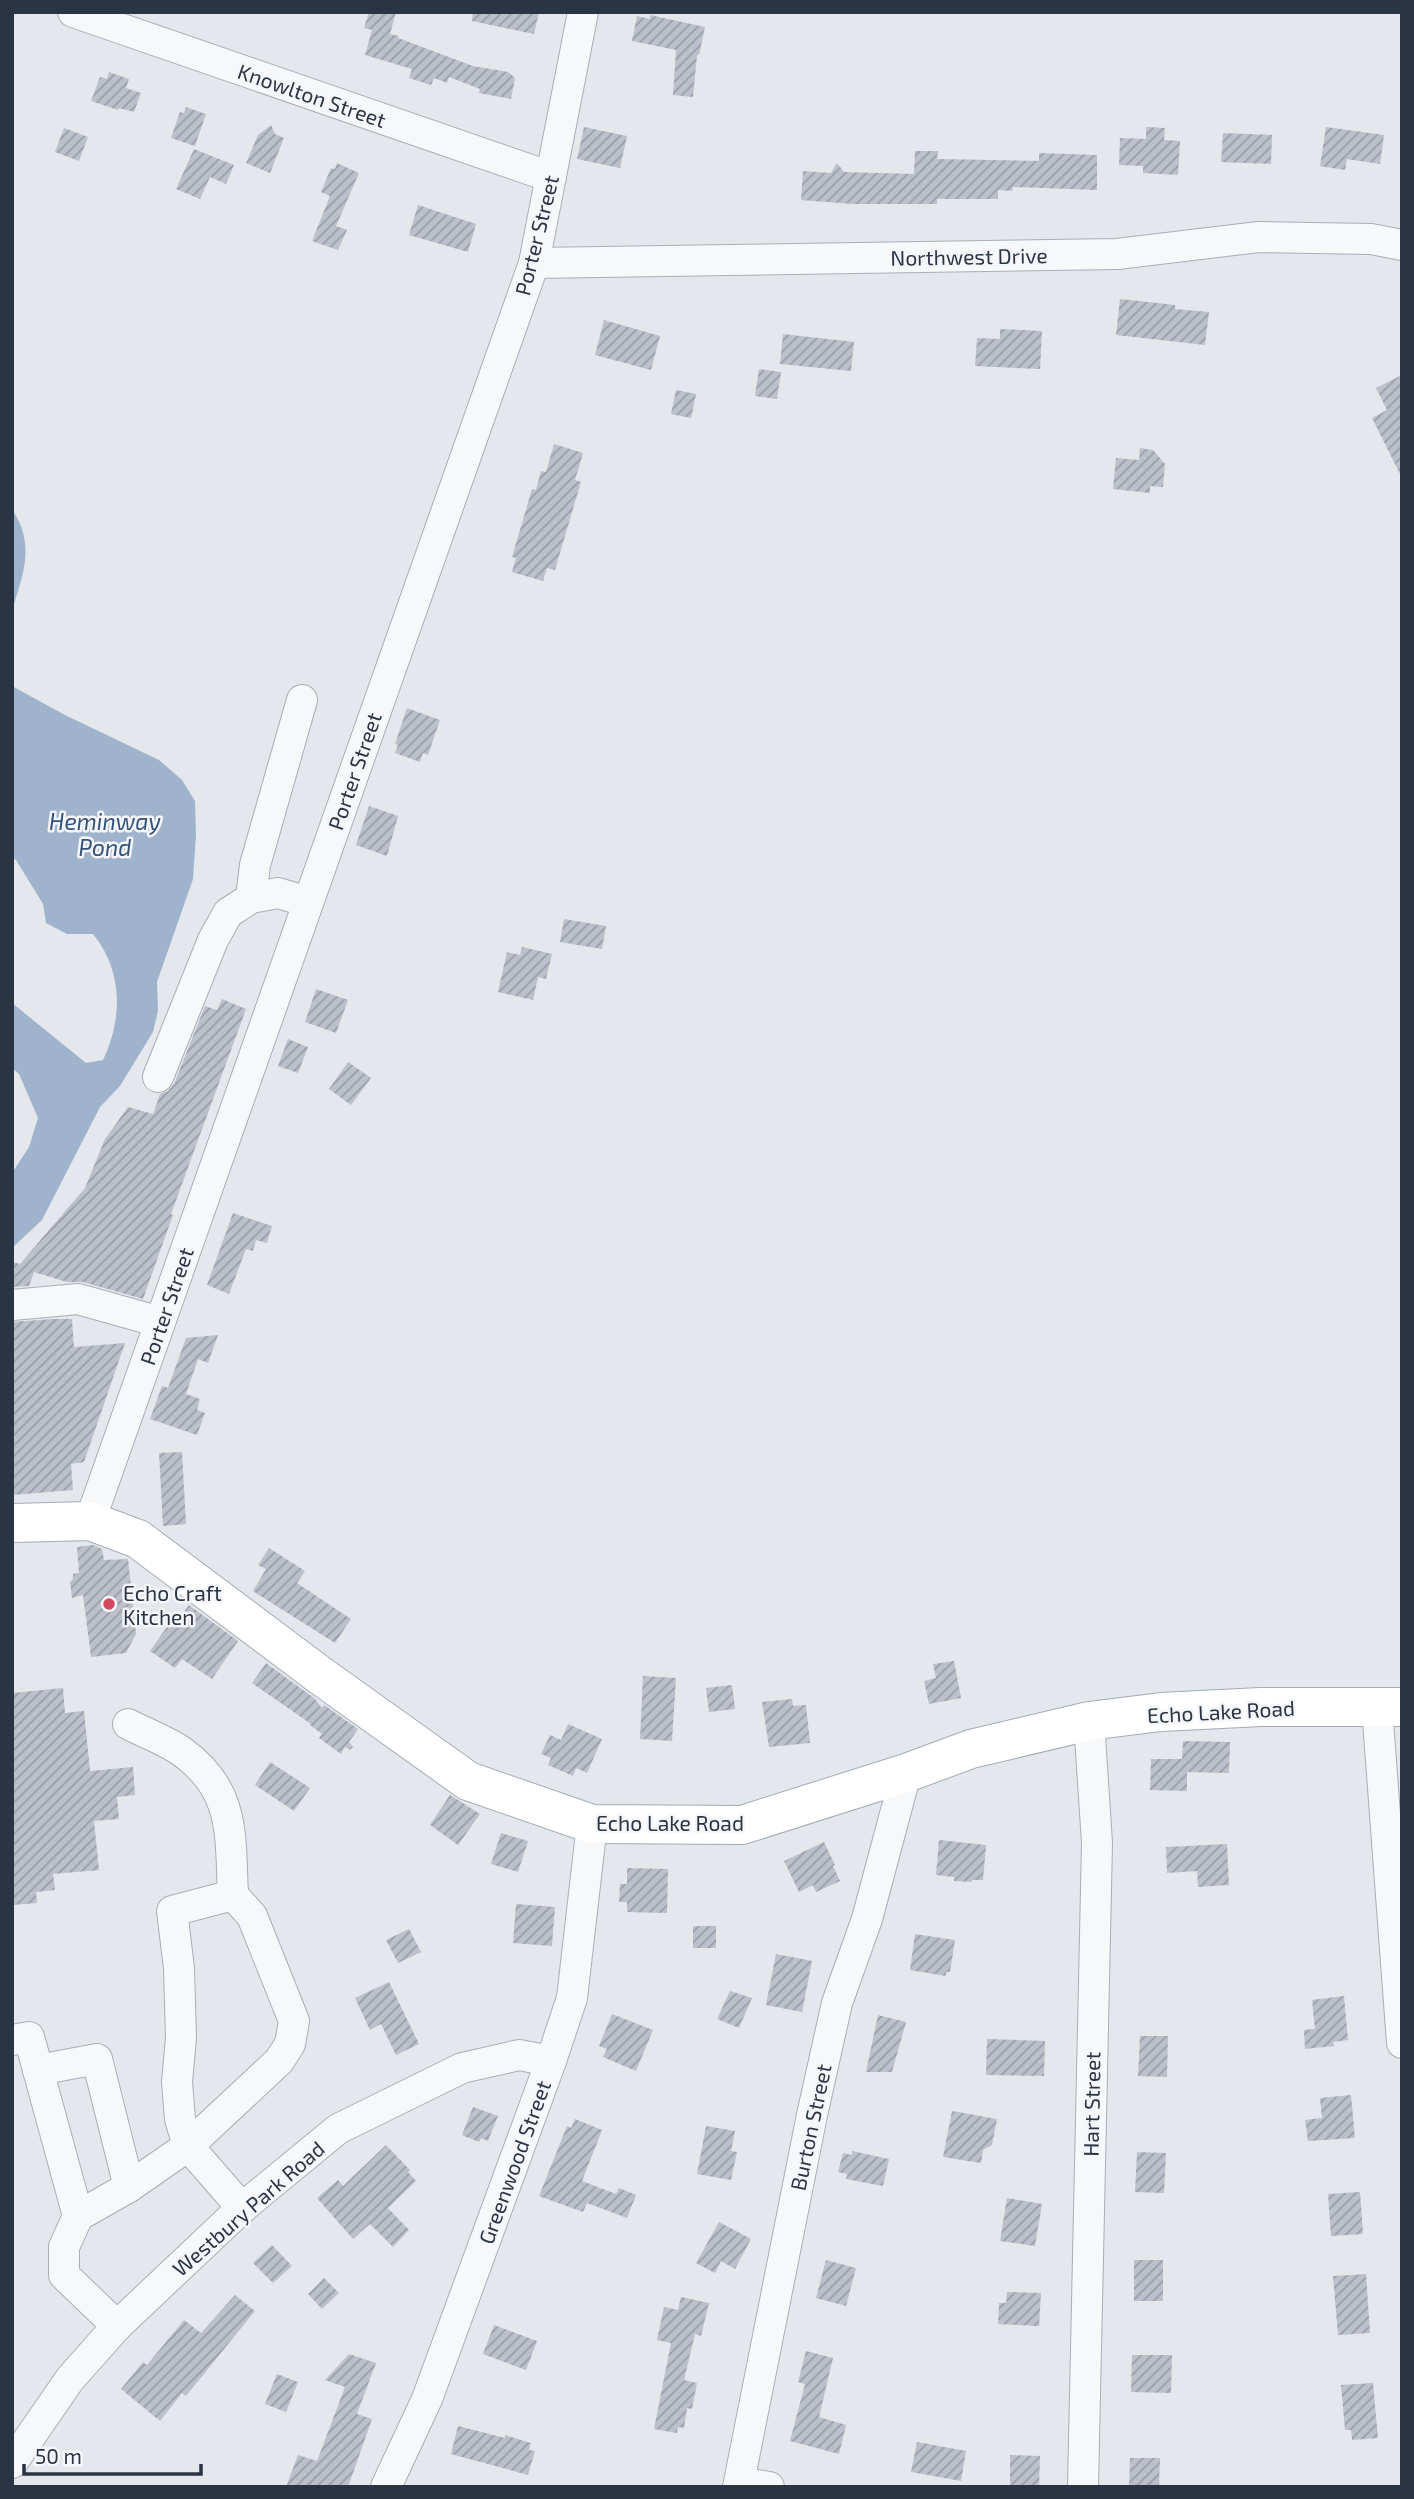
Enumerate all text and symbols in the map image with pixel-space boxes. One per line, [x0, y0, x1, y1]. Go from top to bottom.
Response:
street label: Knowlton Street [235, 58, 389, 132]
street label: Porter Street [509, 172, 563, 298]
street label: Northwest Drive [890, 242, 1048, 270]
street label: Porter Street [322, 709, 386, 833]
water label: Heminway Pond [49, 807, 161, 861]
street label: Porter Street [134, 1244, 198, 1368]
place label: Echo Craft Kitchen [123, 1580, 222, 1629]
marker: Echo Craft Kitchen [101, 1596, 117, 1612]
street label: Echo Lake Road [1147, 1695, 1295, 1727]
street label: Echo Lake Road [596, 1810, 744, 1835]
street label: Hart Street [1078, 2051, 1104, 2157]
street label: Burton Street [784, 2062, 836, 2192]
street label: Greenwood Street [473, 2077, 555, 2247]
street label: Westbury Park Road [167, 2135, 329, 2281]
scale bar [24, 2432, 201, 2476]
text: 50 m [35, 2443, 82, 2468]

